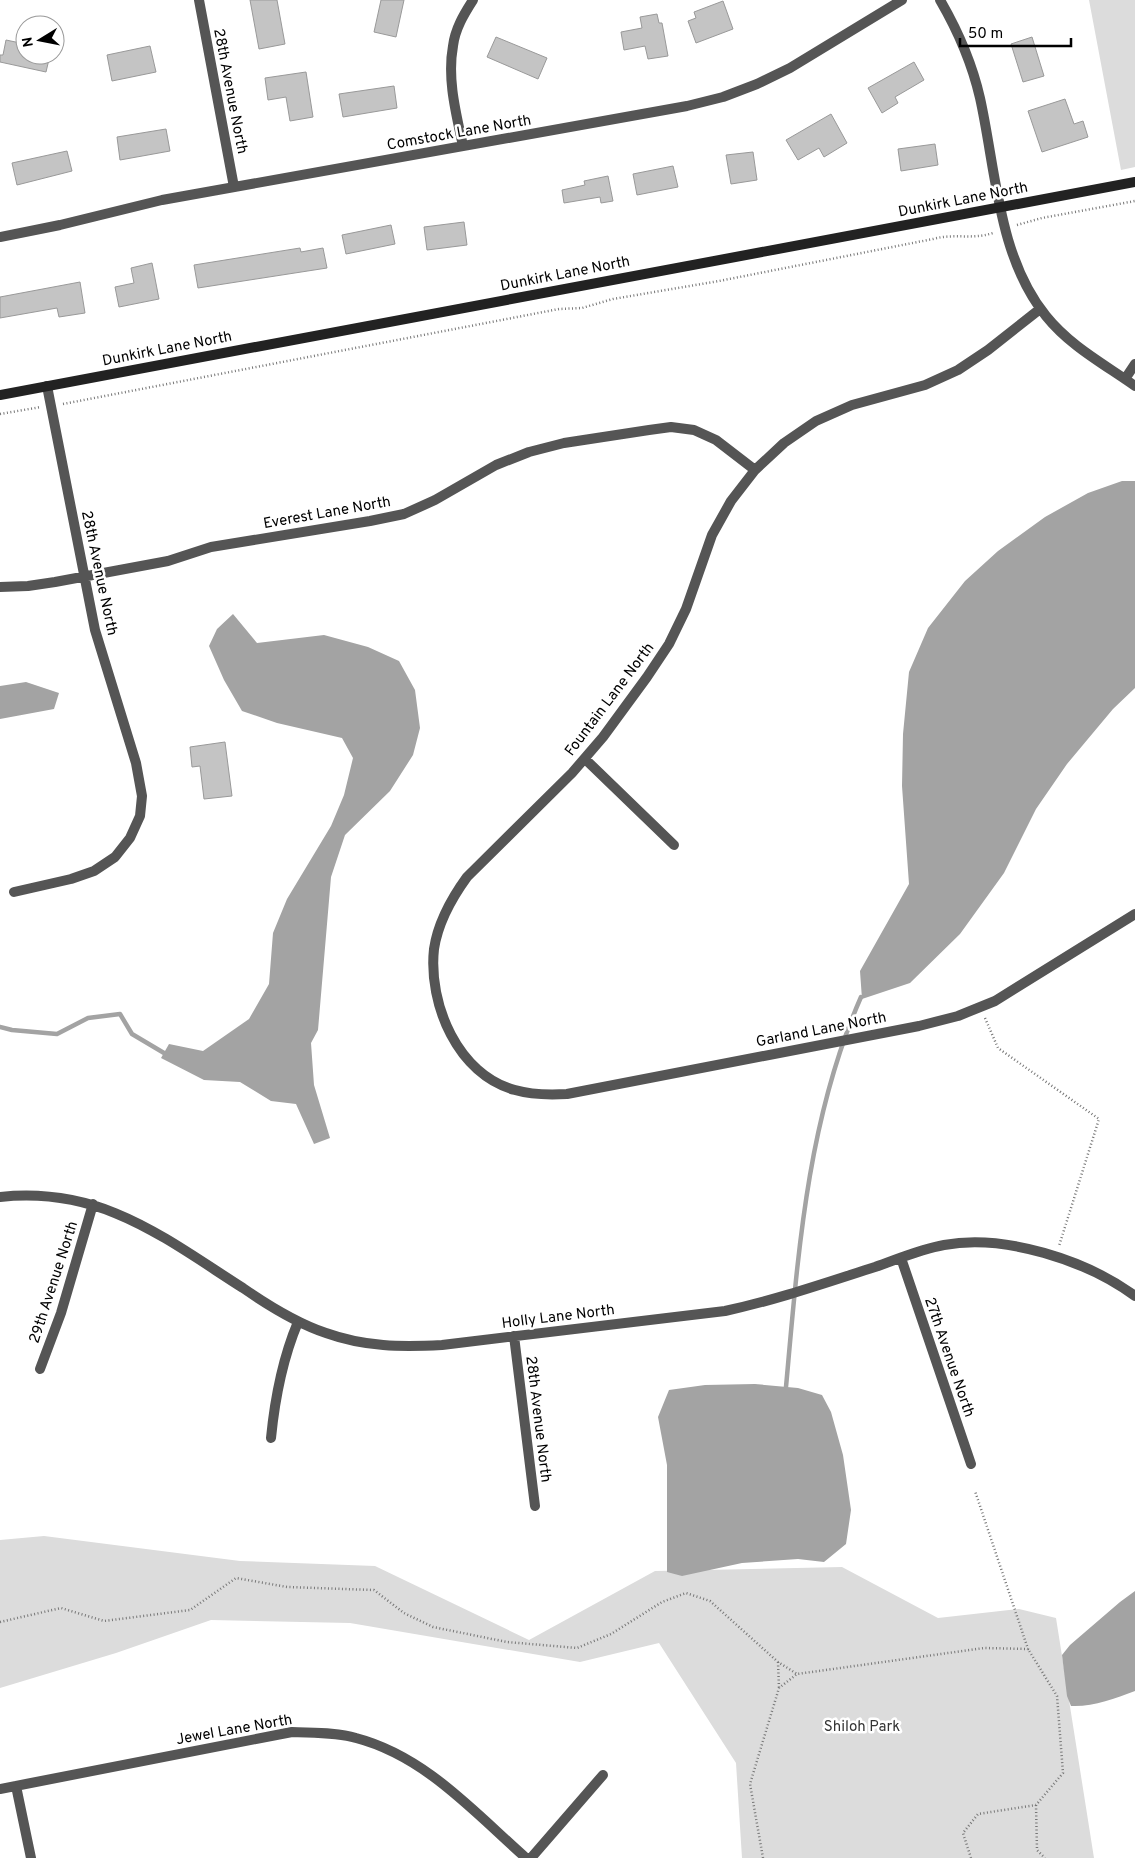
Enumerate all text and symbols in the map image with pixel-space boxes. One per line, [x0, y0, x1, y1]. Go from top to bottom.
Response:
north arrow [15, 15, 65, 65]
scale bar [960, 15, 1071, 47]
text: 50 m [968, 25, 1003, 44]
street label: 28th Avenue North [208, 27, 251, 156]
text: N [19, 36, 38, 48]
street label: Comstock Lane North [386, 111, 533, 156]
street label: Dunkirk Lane North [897, 179, 1030, 222]
street label: Dunkirk Lane North [499, 253, 632, 296]
street label: Dunkirk Lane North [101, 328, 234, 371]
street label: Everest Lane North [262, 493, 392, 534]
street label: 28th Avenue North [76, 509, 121, 638]
street label: Fountain Lane North [561, 639, 659, 760]
street label: Garland Lane North [755, 1009, 888, 1052]
street label: 29th Avenue North [26, 1219, 83, 1346]
street label: 27th Avenue North [919, 1295, 978, 1420]
street label: Holly Lane North [501, 1301, 616, 1334]
street label: 28th Avenue North [520, 1355, 555, 1484]
street label: Jewel Lane North [175, 1711, 294, 1750]
park label: Shiloh Park [824, 1718, 900, 1737]

